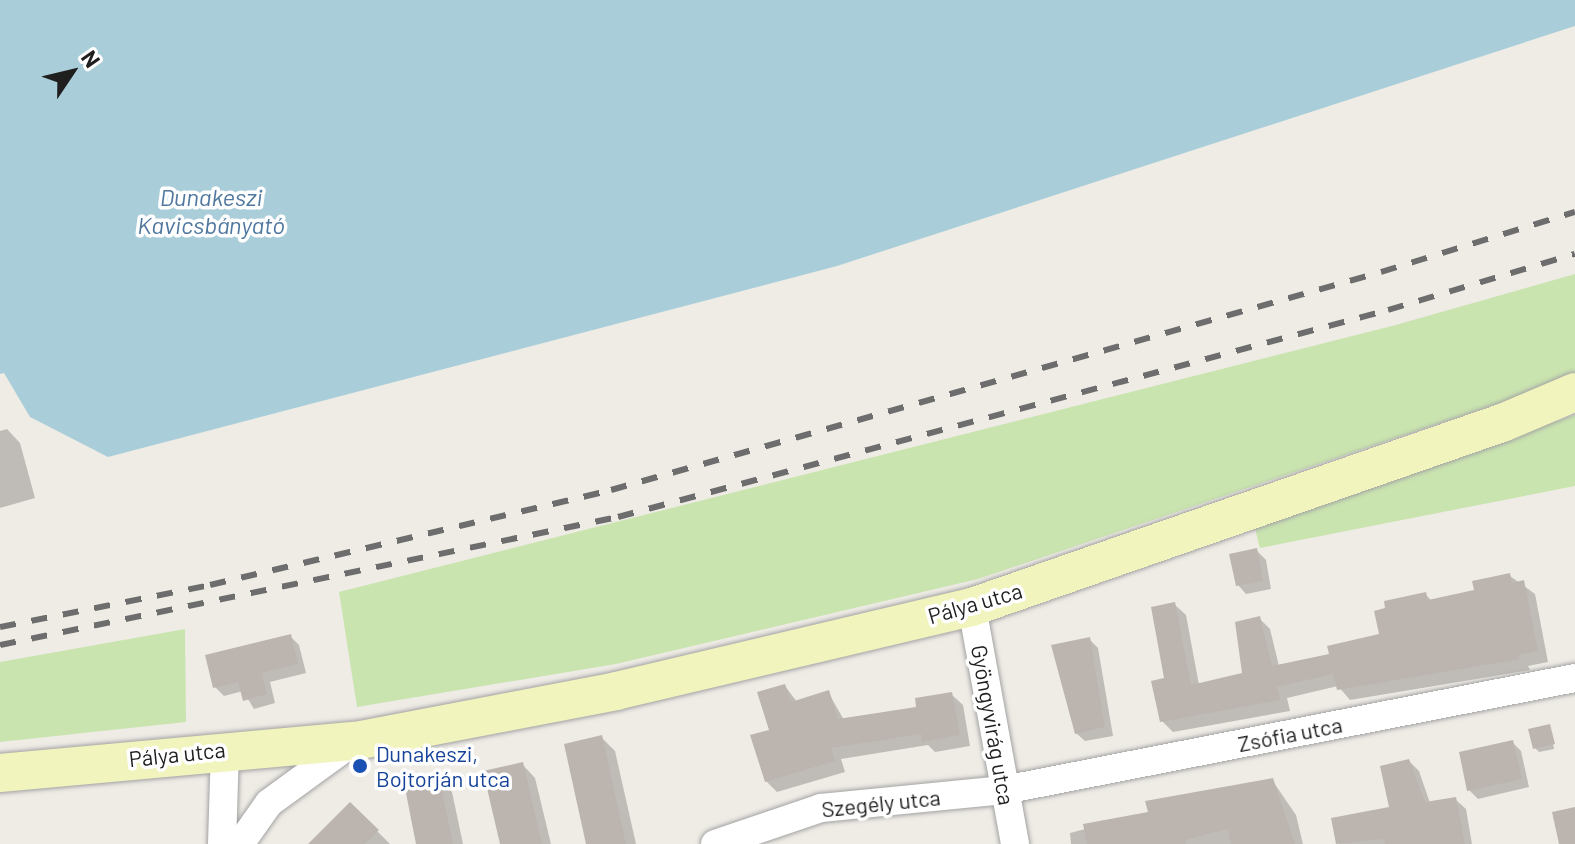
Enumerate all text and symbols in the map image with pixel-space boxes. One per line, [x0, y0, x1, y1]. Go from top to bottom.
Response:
north arrow [32, 32, 112, 112]
text: N [77, 45, 107, 72]
water label: Dunakeszi Kavicsbányató [137, 183, 285, 239]
street label: Pálya utca [925, 577, 1025, 629]
street label: Gyöngyvirág utca [966, 643, 1020, 807]
street label: Zsófia utca [1236, 711, 1344, 757]
street label: Pálya utca [127, 736, 227, 772]
place label: Dunakeszi, Bojtorján utca [376, 740, 510, 792]
marker: Dunakeszi, Bojtorján utca [351, 757, 369, 775]
street label: Szegély utca [820, 784, 942, 822]

